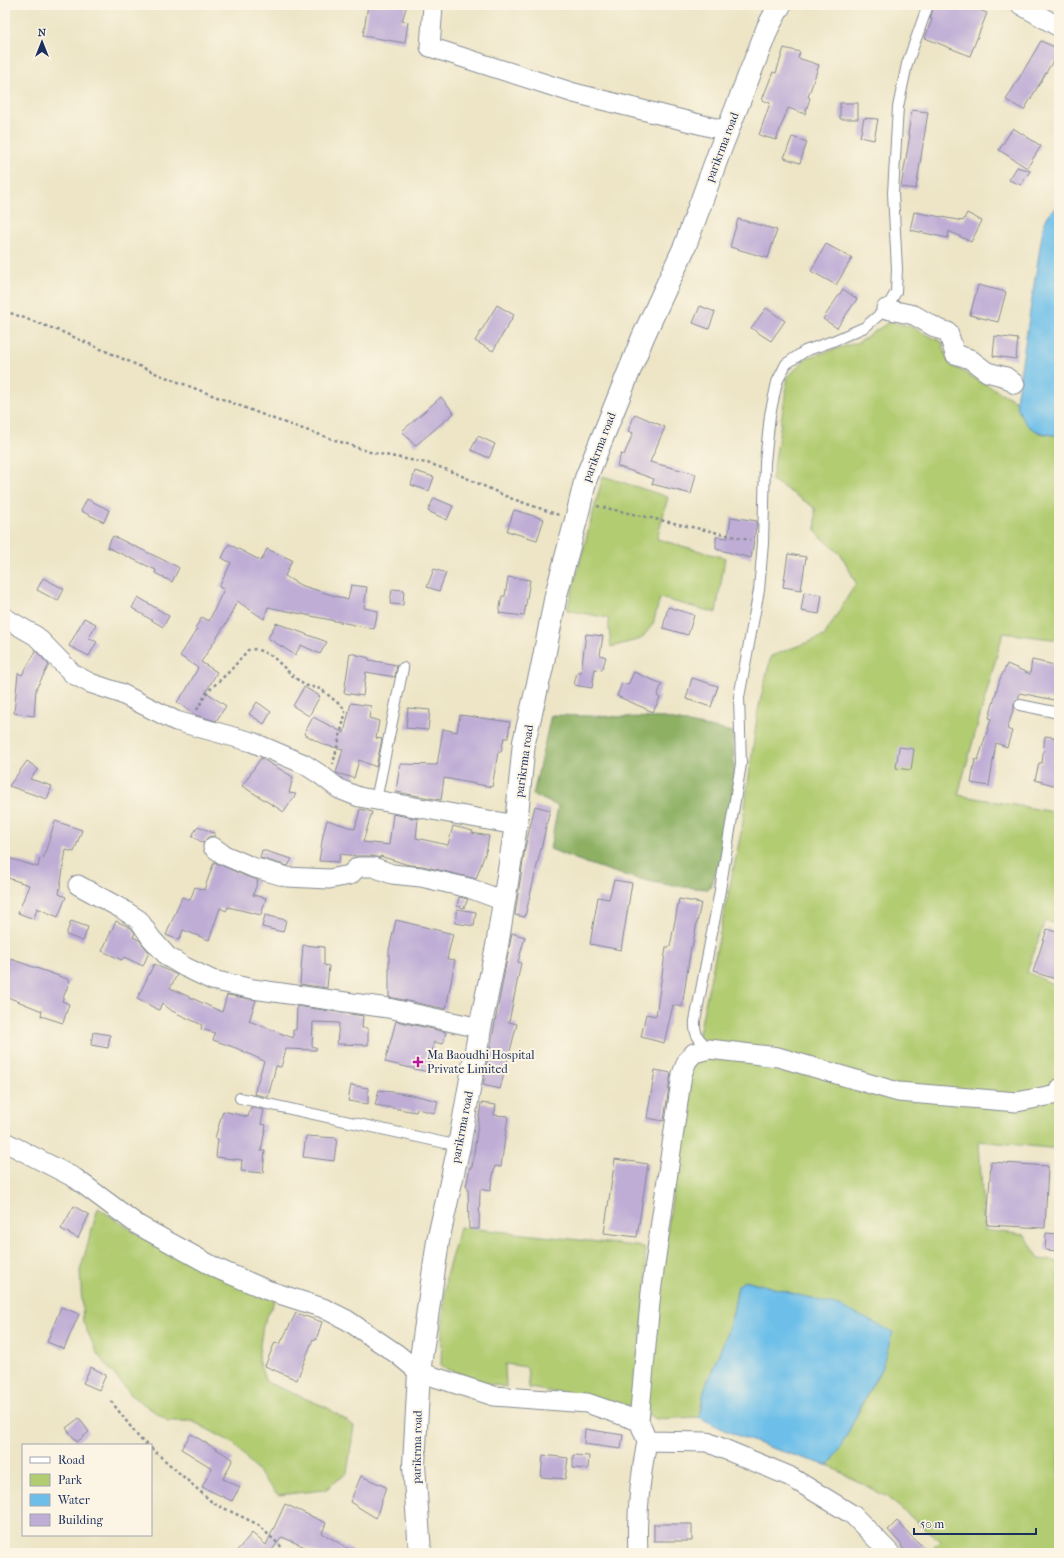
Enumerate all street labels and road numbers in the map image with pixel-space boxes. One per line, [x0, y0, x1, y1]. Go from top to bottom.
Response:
street label: parikrma road [702, 110, 742, 185]
street label: parikrma road [579, 410, 619, 485]
street label: parikrma road [512, 723, 536, 799]
street label: parikrma road [448, 1089, 476, 1165]
street label: parikrma road [409, 1410, 425, 1485]

